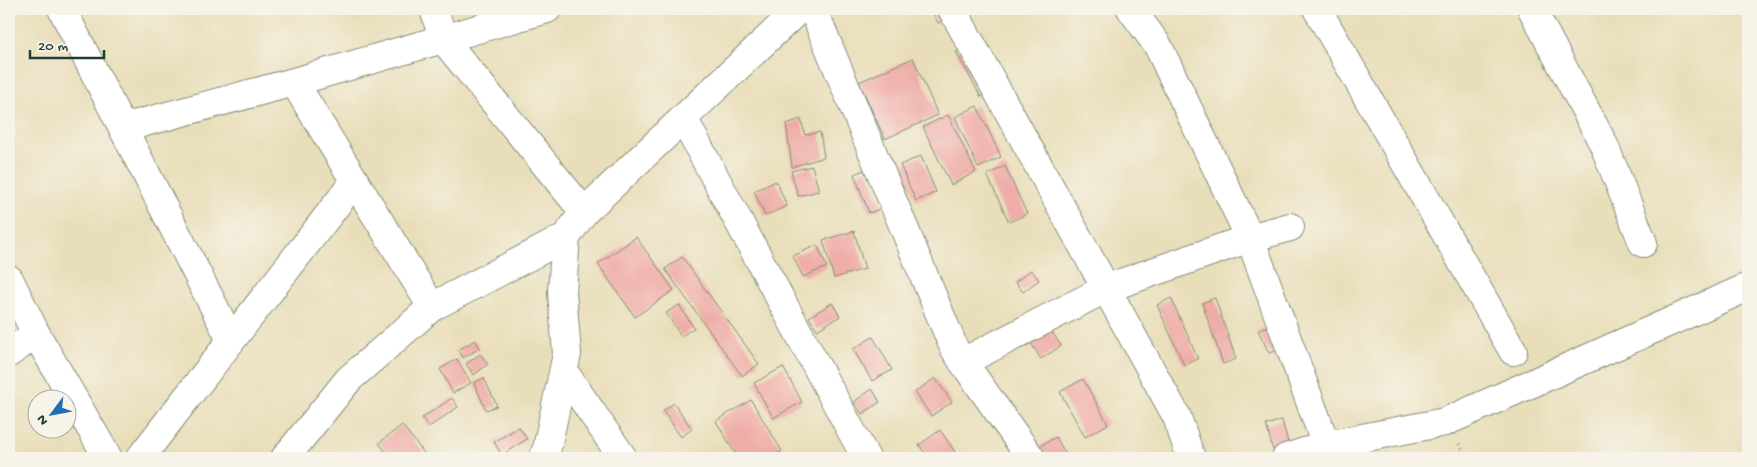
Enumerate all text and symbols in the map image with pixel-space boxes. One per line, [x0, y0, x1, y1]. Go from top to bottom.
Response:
scale bar [30, 28, 104, 60]
text: 20 m [38, 38, 68, 56]
north arrow [28, 390, 78, 440]
text: N [33, 411, 53, 428]

